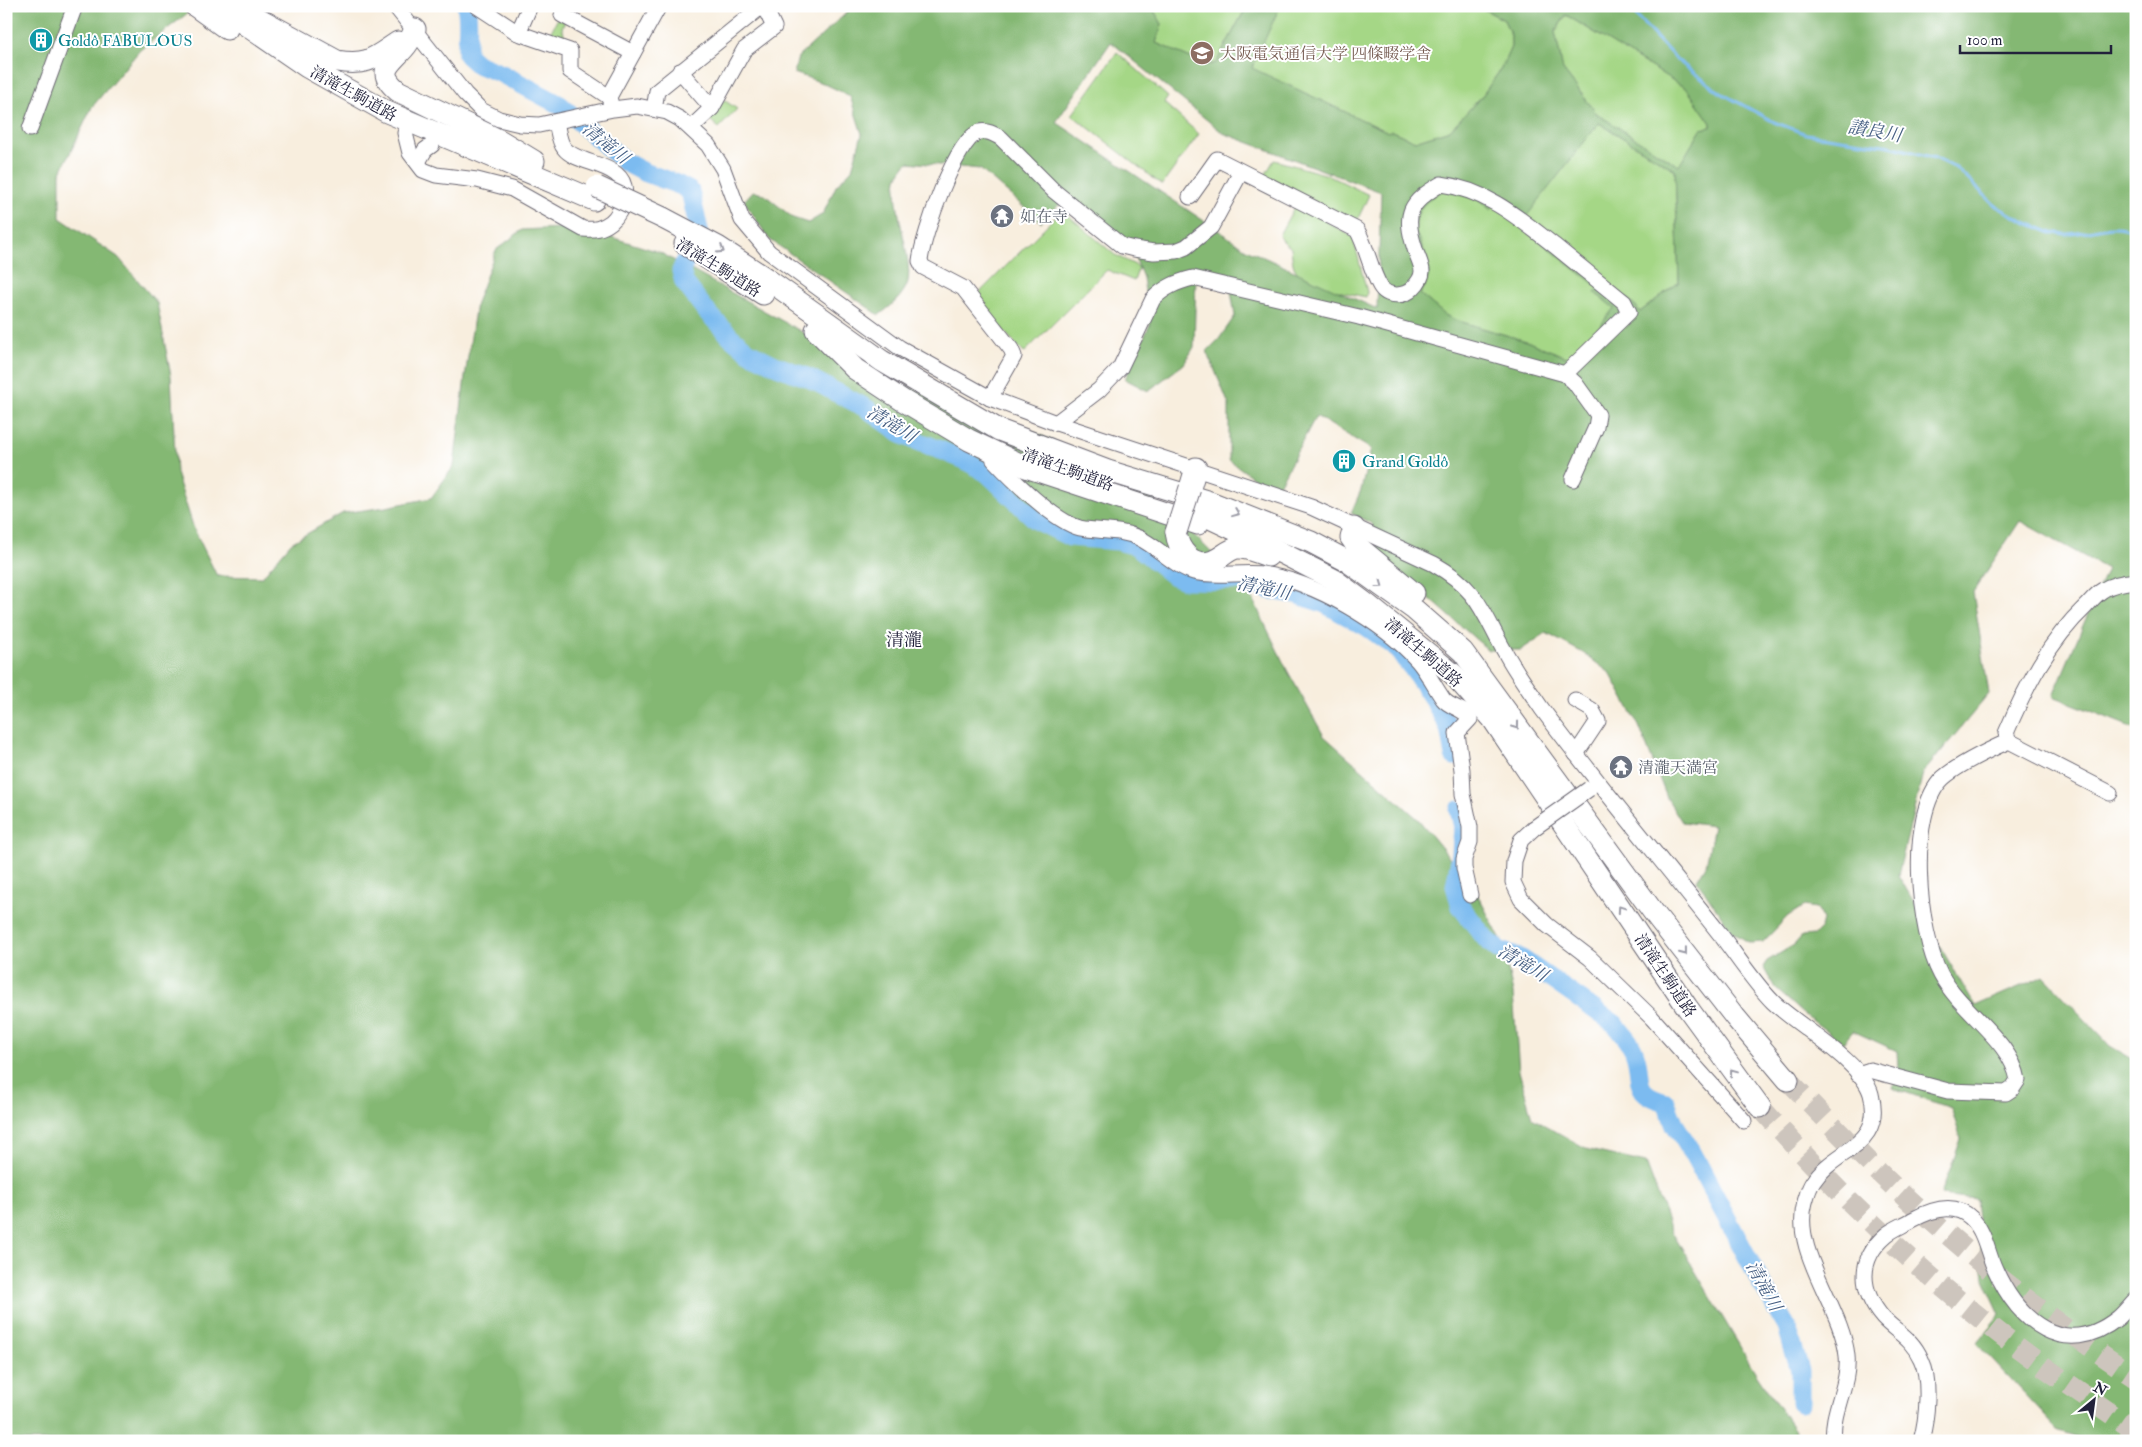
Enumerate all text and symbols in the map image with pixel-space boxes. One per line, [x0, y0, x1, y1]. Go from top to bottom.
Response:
scale bar [1960, 22, 2111, 54]
building icon: Goldô FABULOUS [28, 27, 54, 53]
place label: Goldô FABULOUS [58, 31, 192, 51]
text: 100 m [1967, 31, 2003, 50]
school or university icon: 大阪電気通信大学 四條畷学舎 [1189, 40, 1215, 66]
place label: 大阪電気通信大学 四條畷学舎 [1220, 44, 1431, 64]
street label: 清滝生駒道路 [307, 62, 400, 126]
water label: 讃良川 [1846, 115, 1905, 148]
water label: 清滝川 [577, 117, 635, 171]
temple icon: 如在寺 [989, 203, 1015, 229]
place label: 如在寺 [1020, 207, 1068, 227]
street label: 清滝生駒道路 [672, 234, 764, 302]
one-way arrow [716, 243, 725, 253]
water label: 清滝川 [863, 401, 923, 449]
street label: 清滝生駒道路 [1019, 444, 1116, 496]
building icon: Grand Goldô [1331, 448, 1357, 474]
place label: Grand Goldô [1362, 452, 1448, 472]
one-way arrow [1231, 506, 1240, 517]
water label: 清滝川 [1235, 572, 1295, 606]
one-way arrow [1374, 579, 1384, 588]
street label: 清滝生駒道路 [1381, 614, 1466, 692]
district label: 清瀧 [886, 629, 922, 652]
one-way arrow [1510, 720, 1519, 730]
temple icon: 清瀧天満宮 [1608, 754, 1634, 780]
place label: 清瀧天満宮 [1638, 758, 1718, 778]
one-way arrow [1618, 905, 1627, 915]
street label: 清滝生駒道路 [1630, 930, 1700, 1021]
water label: 清滝川 [1494, 940, 1554, 988]
one-way arrow [1678, 946, 1686, 955]
one-way arrow [1731, 1069, 1739, 1078]
water label: 清滝川 [1740, 1257, 1788, 1317]
north arrow [2070, 1374, 2120, 1424]
text: N [2090, 1378, 2110, 1400]

